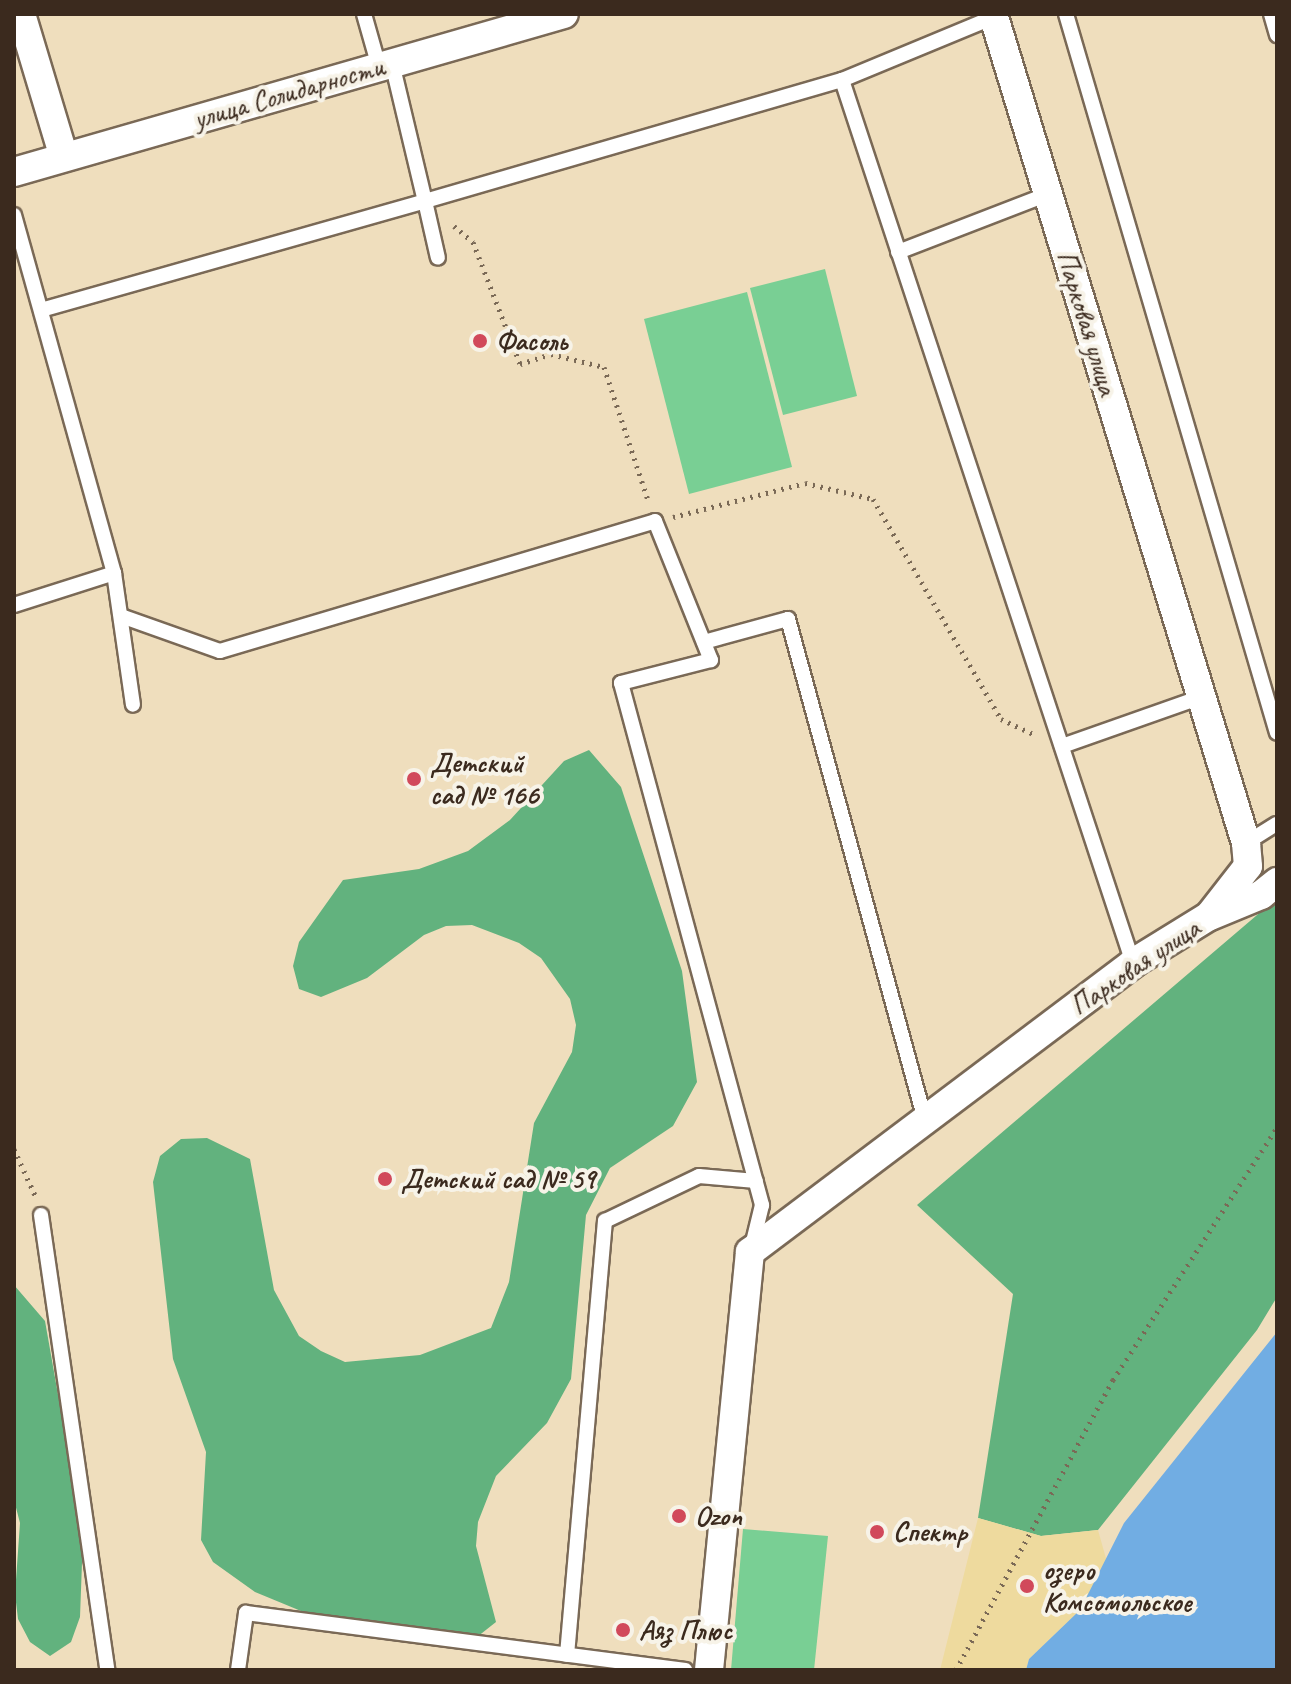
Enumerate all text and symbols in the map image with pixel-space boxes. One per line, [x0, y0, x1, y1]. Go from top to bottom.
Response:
street label: улица Солидарности [190, 50, 388, 136]
street label: Парковая улица [1049, 246, 1125, 400]
place label: Фасоль [496, 324, 567, 358]
marker: Фасоль [471, 332, 489, 350]
place label: Детский сад № 166 [430, 746, 538, 812]
marker: Детский сад № 166 [405, 770, 423, 788]
street label: Парковая улица [1063, 911, 1207, 1023]
place label: Детский сад № 59 [401, 1162, 595, 1196]
marker: Детский сад № 59 [376, 1170, 394, 1188]
place label: Ozon [695, 1499, 742, 1533]
marker: Ozon [670, 1507, 688, 1525]
place label: Спектр [893, 1515, 967, 1549]
marker: Спектр [868, 1523, 886, 1541]
place label: озеро Комсомольское [1043, 1553, 1191, 1619]
marker: озеро Комсомольское [1018, 1577, 1036, 1595]
place label: Аяз Плюс [639, 1613, 732, 1647]
marker: Аяз Плюс [614, 1621, 632, 1639]

